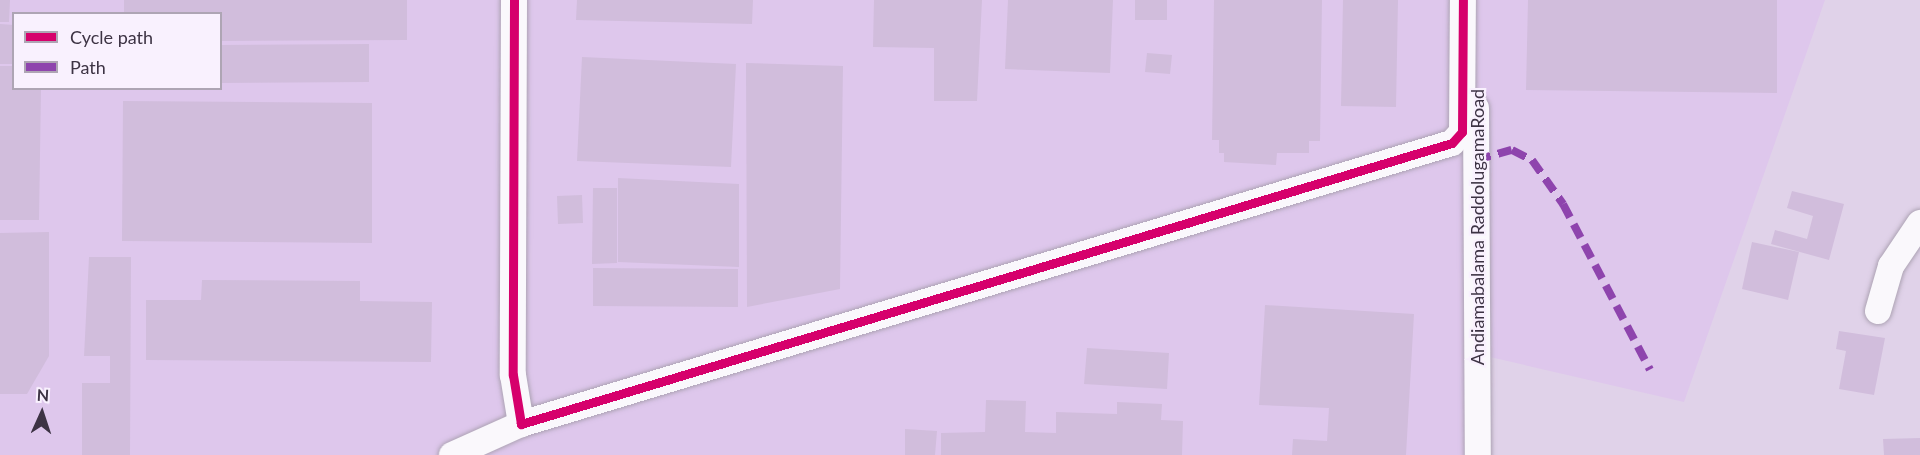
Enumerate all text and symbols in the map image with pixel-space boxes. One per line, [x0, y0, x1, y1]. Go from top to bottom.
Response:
legend [12, 12, 222, 90]
text: Cycle path [70, 26, 153, 48]
text: Path [70, 56, 106, 78]
street label: Andiamabalama RaddolugamaRoad [1466, 89, 1488, 365]
north arrow [12, 383, 72, 443]
text: N [36, 385, 50, 404]

